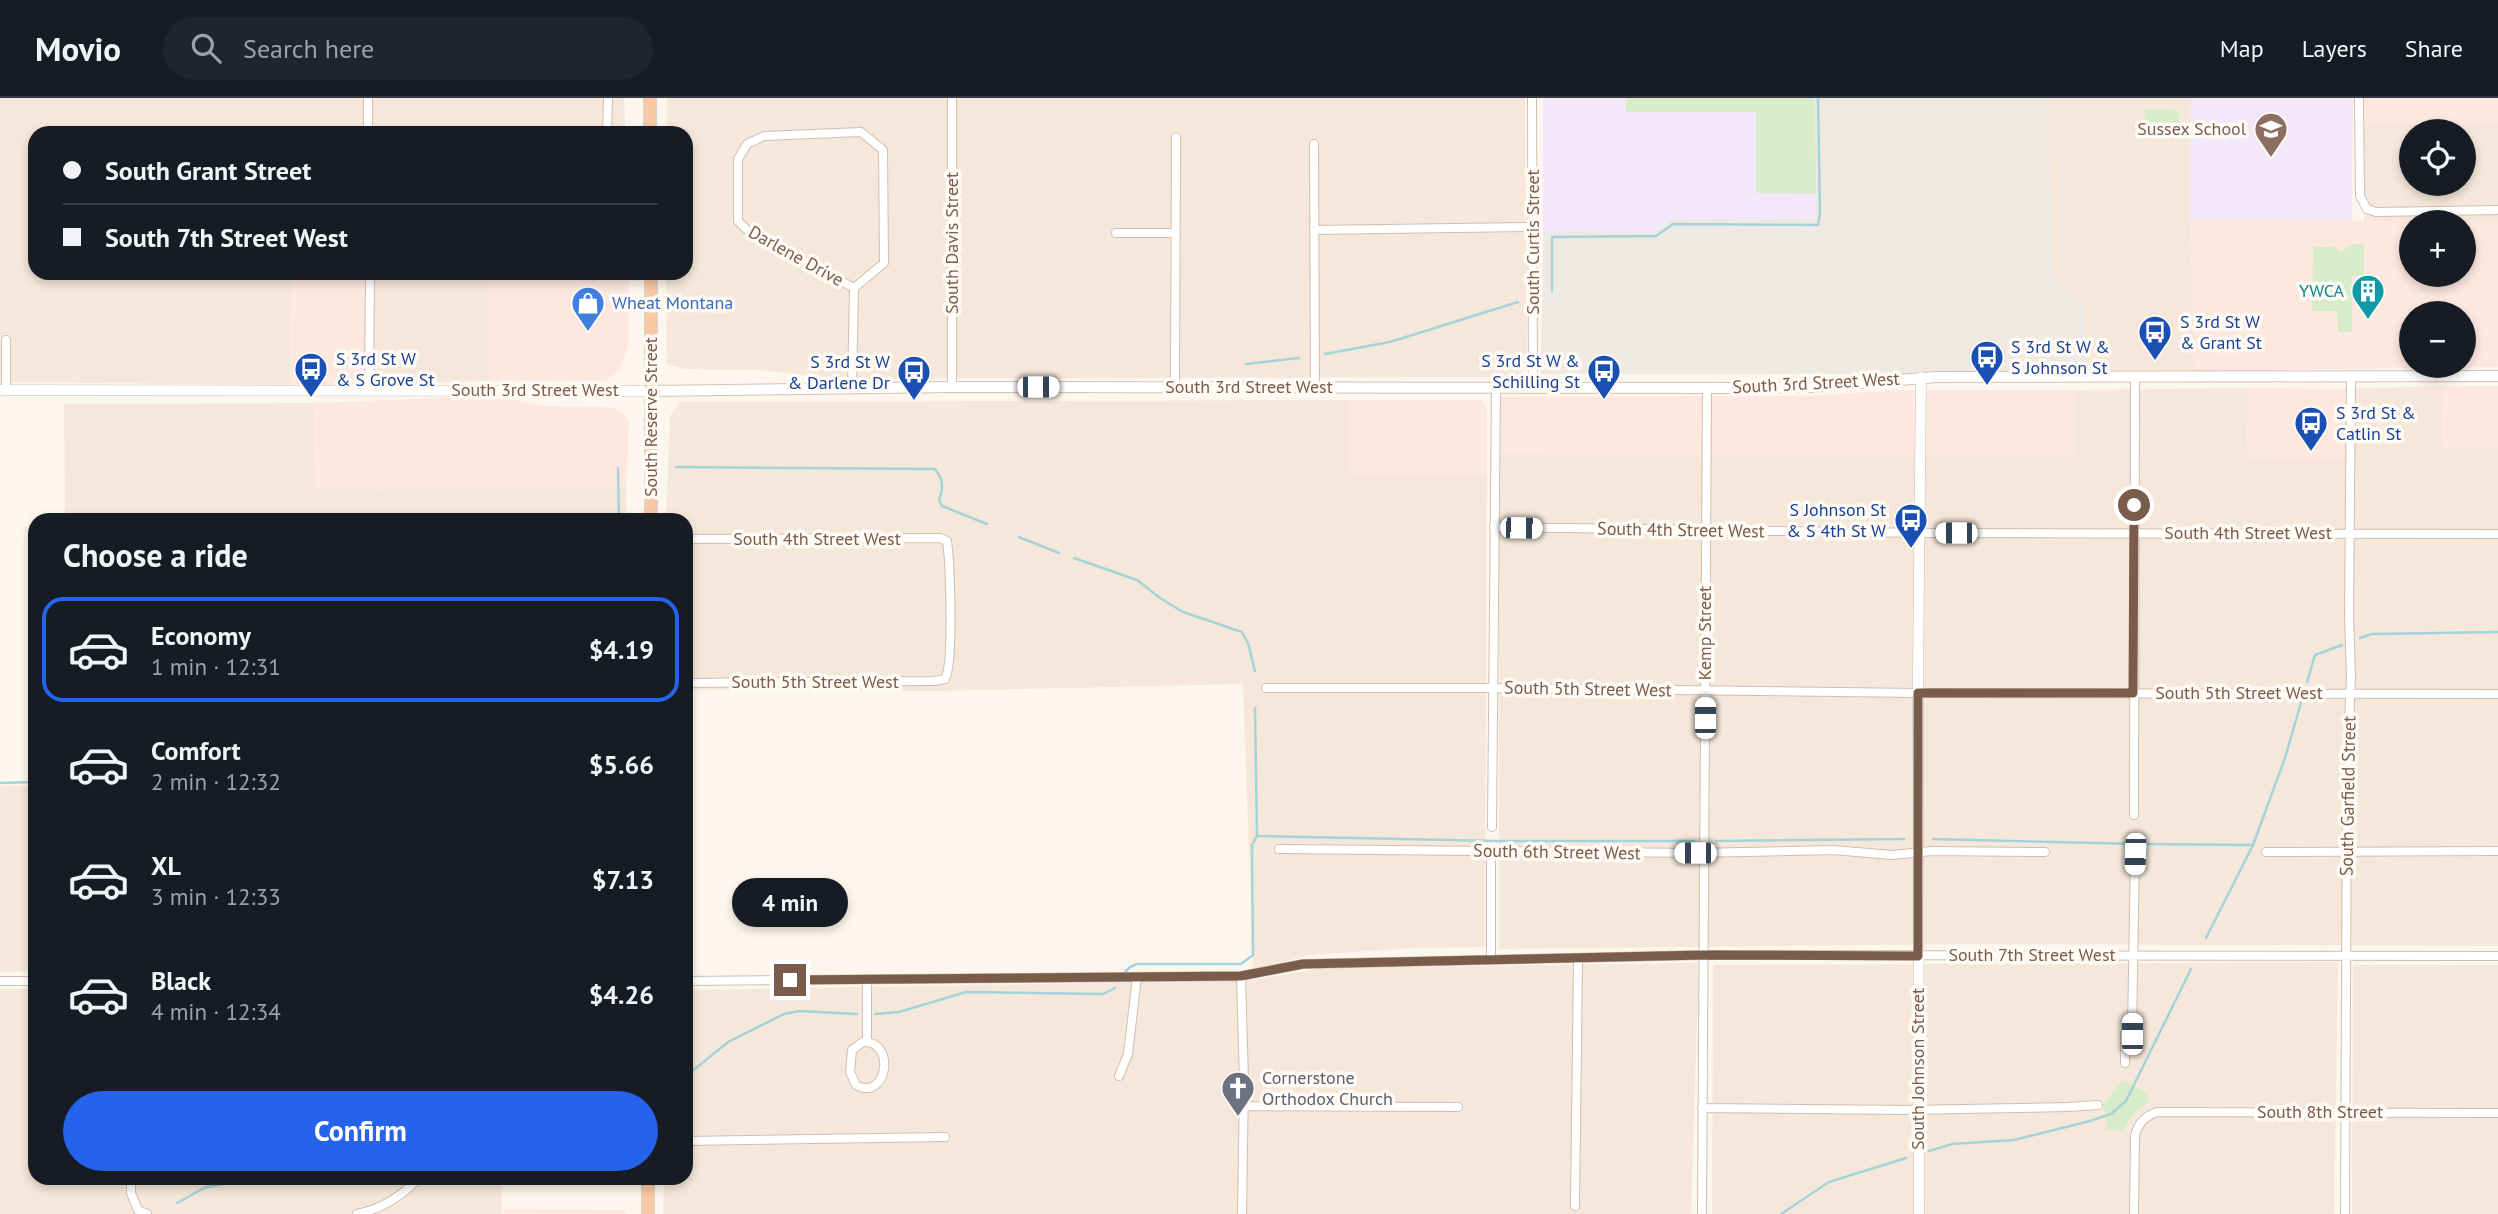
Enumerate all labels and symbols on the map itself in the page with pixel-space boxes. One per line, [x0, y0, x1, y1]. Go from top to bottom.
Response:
school or university icon: Sussex School [2252, 110, 2290, 159]
place label: Sussex School [2137, 117, 2247, 140]
street label: South Curtis Street [1521, 169, 1544, 315]
street label: South Davis Street [940, 172, 963, 314]
street label: Darlene Drive [745, 220, 848, 291]
building icon: YWCA [2349, 272, 2387, 321]
place label: YWCA [2299, 279, 2344, 302]
shop icon: Wheat Montana [569, 284, 607, 333]
place label: Wheat Montana [612, 291, 733, 314]
place label: S 3rd St W & Grant St [2180, 310, 2262, 354]
bus stop icon: S 3rd St W & Grant St [2136, 313, 2174, 362]
place label: S 3rd St W & S Johnson St [2011, 335, 2110, 379]
street label: South Reserve Street [639, 337, 662, 497]
bus stop icon: S 3rd St W & S Johnson St [1968, 338, 2006, 387]
place label: S 3rd St W & S Grove St [336, 347, 434, 391]
place label: S 3rd St W & Schilling St [1481, 349, 1580, 393]
bus stop icon: S 3rd St W & S Grove St [292, 350, 330, 399]
place label: S 3rd St W & Darlene Dr [788, 350, 890, 394]
bus stop icon: S 3rd St W & Schilling St [1585, 352, 1623, 401]
bus stop icon: S 3rd St W & Darlene Dr [895, 353, 933, 402]
street label: South 3rd Street West [1732, 367, 1900, 398]
street label: South 3rd Street West [1165, 375, 1333, 398]
car [1018, 377, 1060, 398]
street label: South 3rd Street West [451, 378, 619, 401]
place label: S 3rd St & Catlin St [2336, 401, 2416, 445]
bus stop icon: S 3rd St & Catlin St [2292, 404, 2330, 453]
route start [2118, 489, 2150, 521]
place label: S Johnson St & S 4th St W [1787, 498, 1886, 542]
bus stop icon: S Johnson St & S 4th St W [1892, 501, 1930, 550]
car [1500, 517, 1543, 539]
street label: South 4th Street West [1597, 517, 1765, 542]
street label: South 4th Street West [2164, 521, 2332, 544]
car [1936, 523, 1978, 544]
street label: South 4th Street West [733, 527, 901, 550]
street label: Kemp Street [1693, 586, 1716, 680]
street label: South 5th Street West [731, 670, 899, 693]
street label: South 5th Street West [1504, 676, 1672, 701]
street label: South 5th Street West [2155, 681, 2323, 704]
car [1695, 697, 1716, 739]
street label: South Garfield Street [2335, 716, 2360, 876]
car [2124, 833, 2147, 875]
street label: South 6th Street West [1473, 839, 1641, 864]
car [1675, 843, 1717, 864]
callout: 4 min [732, 878, 848, 928]
street label: South 7th Street West [1948, 943, 2116, 966]
route end [774, 964, 806, 996]
street label: South Johnson Street [1906, 988, 1929, 1150]
car [2122, 1013, 2143, 1055]
place label: Cornerstone Orthodox Church [1262, 1066, 1393, 1110]
church icon: Cornerstone Orthodox Church [1219, 1069, 1257, 1118]
street label: South 8th Street [2257, 1100, 2383, 1123]

